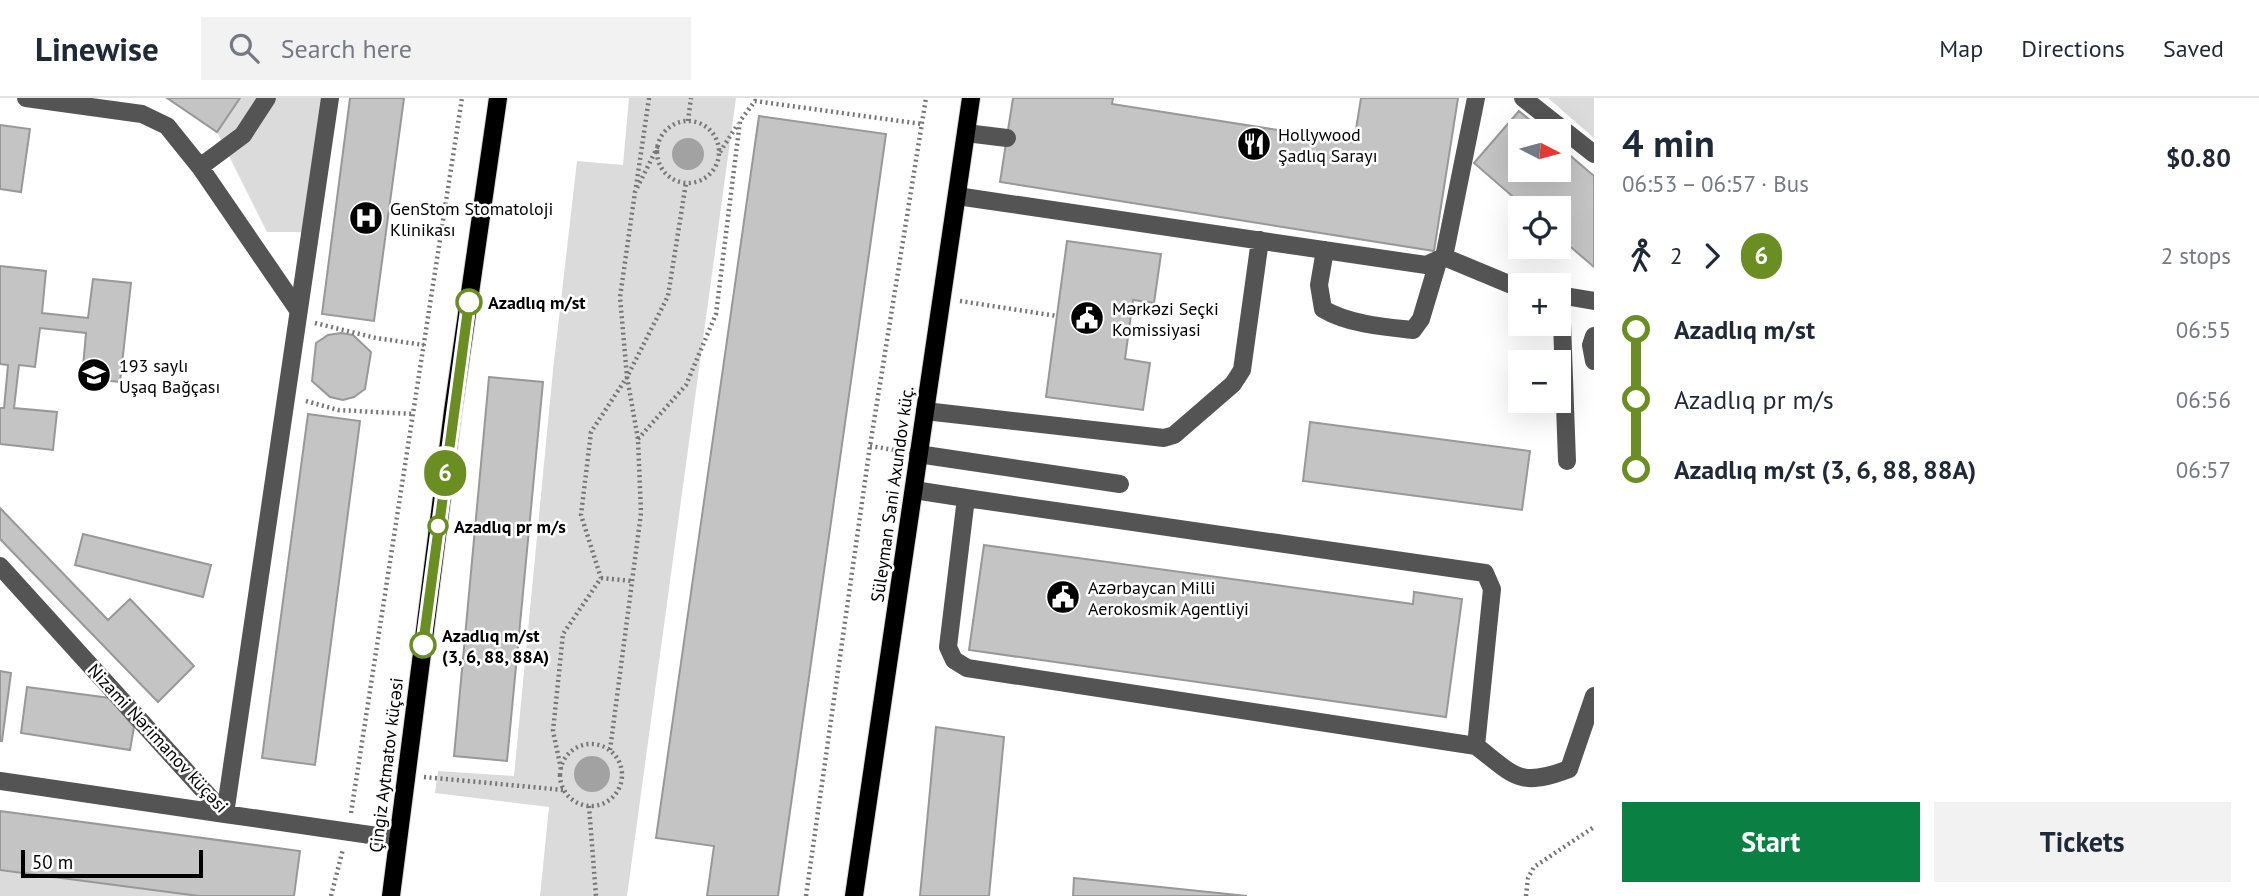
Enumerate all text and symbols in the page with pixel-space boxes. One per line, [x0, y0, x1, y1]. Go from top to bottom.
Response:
search box [201, 17, 691, 80]
text: Linewise [35, 27, 159, 70]
icon: search [225, 29, 263, 67]
text: Search here [281, 32, 412, 65]
text: Map [1939, 33, 1983, 64]
text: Directions [2021, 33, 2125, 64]
text: Saved [2163, 33, 2224, 64]
text: 4 min [1622, 118, 1715, 167]
north arrow [1508, 119, 1572, 182]
map controls [1508, 119, 1571, 413]
place label: Hollywood Şadlıq Sarayı [1278, 123, 1377, 167]
restaurant icon: Hollywood Şadlıq Sarayı [1235, 125, 1273, 163]
text: $0.80 [2166, 141, 2231, 174]
text: 06:53 – 06:57 · Bus [1622, 169, 1809, 198]
button: locate [1508, 196, 1571, 259]
place label: GenStom Stomatoloji Klinikası [390, 197, 553, 241]
hospital icon: GenStom Stomatoloji Klinikası [347, 199, 385, 237]
icon: walk [1622, 237, 1660, 275]
icon: forward [1693, 237, 1731, 275]
text: 6 [1755, 240, 1768, 271]
text: 2 [1670, 241, 1683, 270]
text: 2 stops [2161, 241, 2231, 270]
button: + [1508, 273, 1571, 336]
marker: Azadlıq m/st [456, 289, 482, 315]
place label: Azadlıq m/st [488, 291, 586, 314]
place label: Mərkəzi Seçki Komissiyasi [1112, 297, 1219, 341]
public building icon: Mərkəzi Seçki Komissiyasi [1068, 299, 1106, 337]
text: Azadlıq m/st [1674, 313, 1815, 346]
text: 06:55 [2176, 315, 2231, 344]
button: − [1508, 350, 1571, 413]
place label: 193 saylı Uşaq Bağçası [119, 354, 220, 398]
school or university icon: 193 saylı Uşaq Bağçası [75, 356, 113, 394]
text: Azadlıq pr m/s [1674, 383, 1834, 416]
street label: Süleyman Sani Axundov küç. [865, 384, 919, 604]
text: 06:56 [2176, 385, 2231, 414]
line badge: 6 [422, 450, 468, 496]
text: Azadlıq m/st (3, 6, 88, 88A) [1674, 453, 1976, 486]
text: 06:57 [2176, 455, 2231, 484]
text: 6 [438, 457, 452, 488]
place label: Azadlıq pr m/s [454, 515, 566, 538]
marker: Azadlıq pr m/s [428, 516, 448, 536]
place label: Azərbaycan Milli Aerokosmik Agentliyi [1088, 576, 1249, 620]
public building icon: Azərbaycan Milli Aerokosmik Agentliyi [1044, 578, 1082, 616]
place label: Azadlıq m/st (3, 6, 88, 88A) [442, 624, 549, 668]
marker: Azadlıq m/st (3, 6, 88, 88A) [410, 632, 436, 658]
street label: Nizami Nərimanov küçəsi [83, 659, 233, 817]
street label: Çingiz Aytmatov küçəsi [364, 676, 408, 854]
button: Start [1622, 802, 1920, 882]
button: Tickets [1934, 802, 2231, 882]
scale bar [21, 847, 203, 879]
text: 50 m [32, 850, 73, 874]

